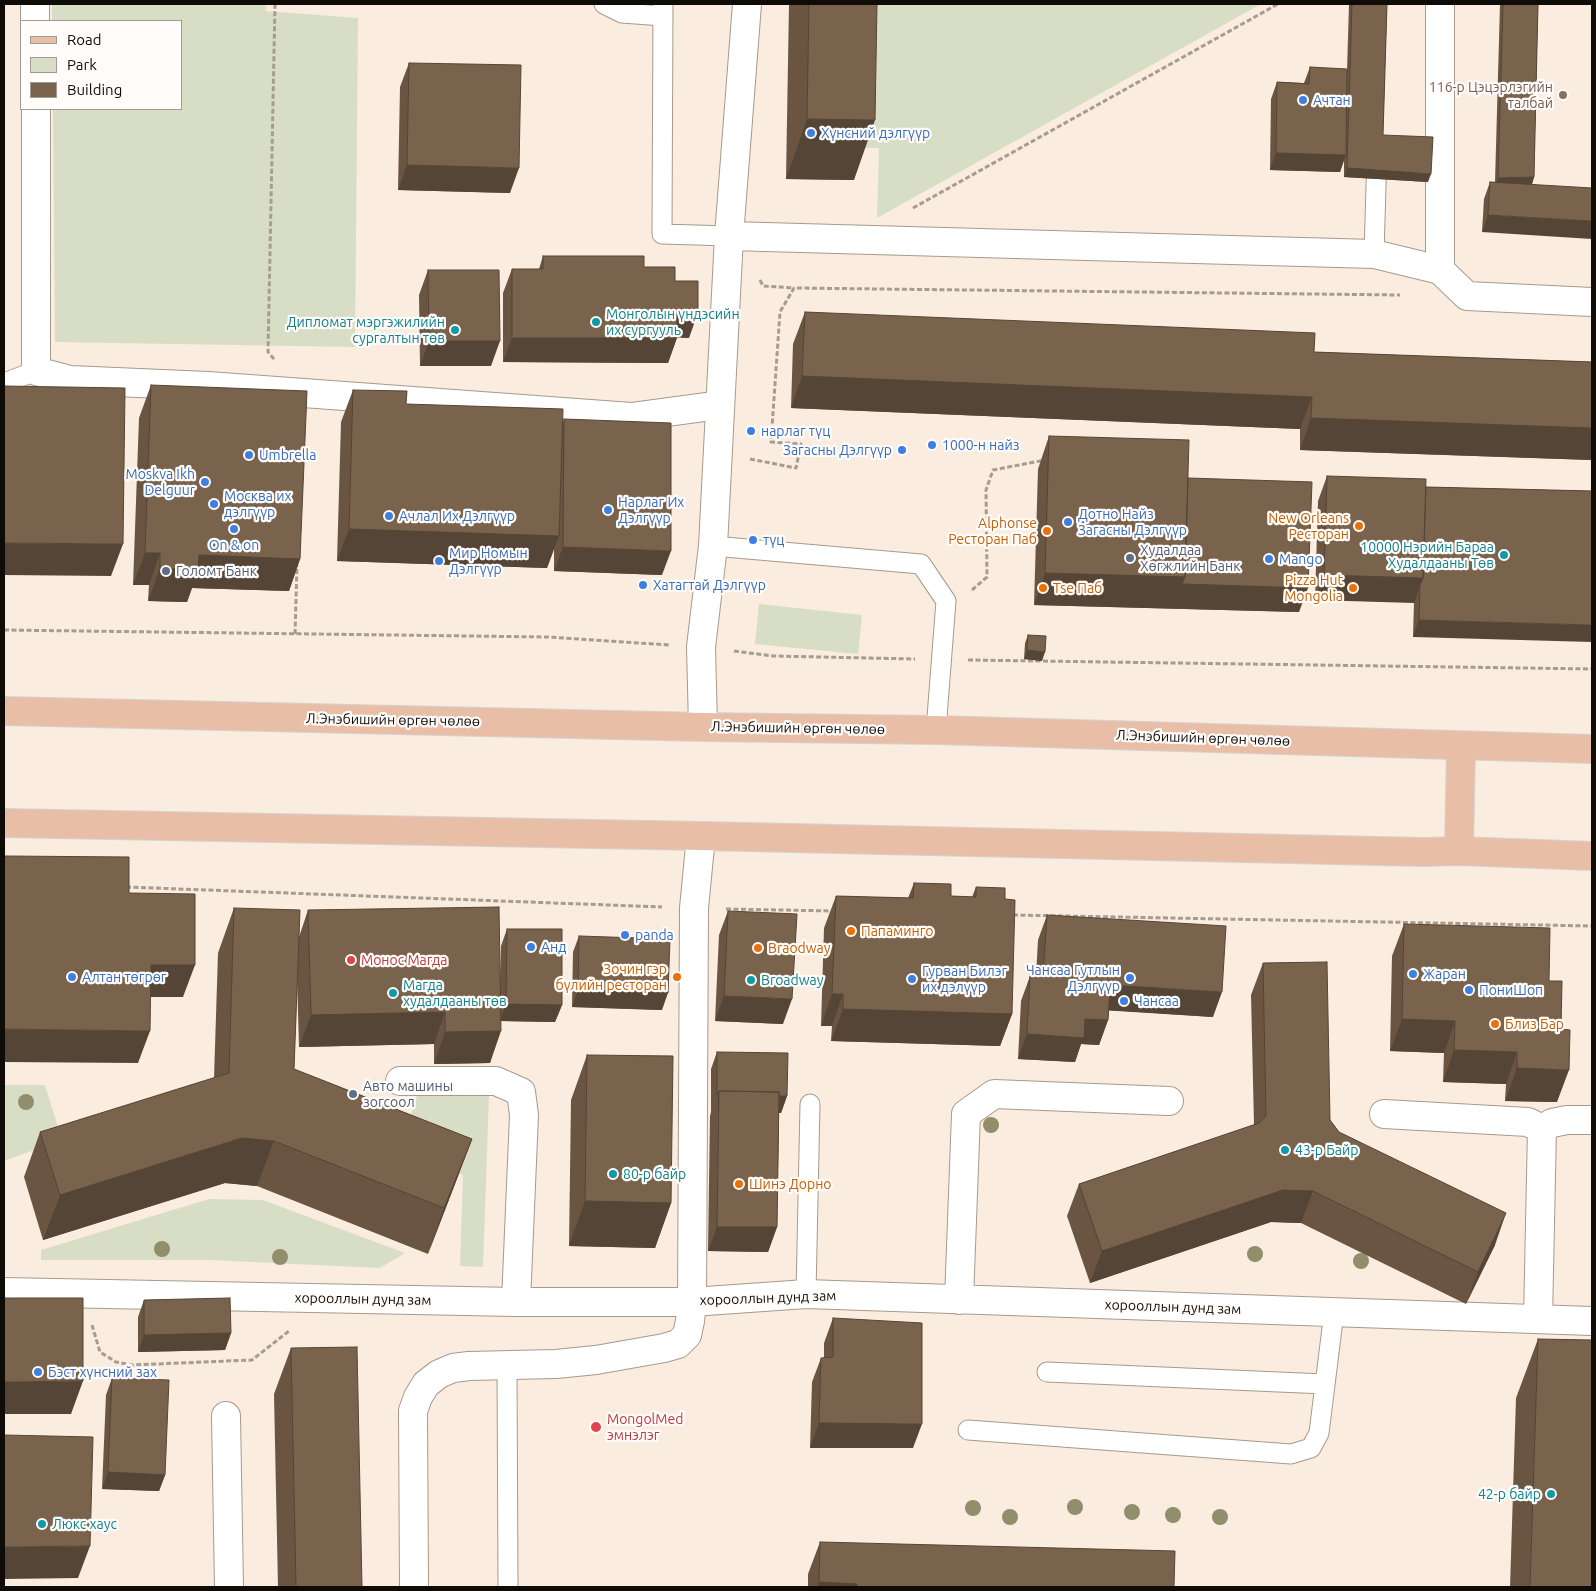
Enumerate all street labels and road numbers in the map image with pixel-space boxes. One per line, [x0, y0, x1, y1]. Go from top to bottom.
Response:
street label: Л.Энэбишийн өргөн чөлөө [306, 710, 480, 730]
street label: Л.Энэбишийн өргөн чөлөө [711, 718, 885, 738]
street label: Л.Энэбишийн өргөн чөлөө [1116, 727, 1290, 749]
street label: хорооллын дунд зам [699, 1287, 837, 1309]
street label: хорооллын дунд зам [294, 1289, 432, 1309]
street label: хорооллын дунд зам [1104, 1296, 1242, 1318]

